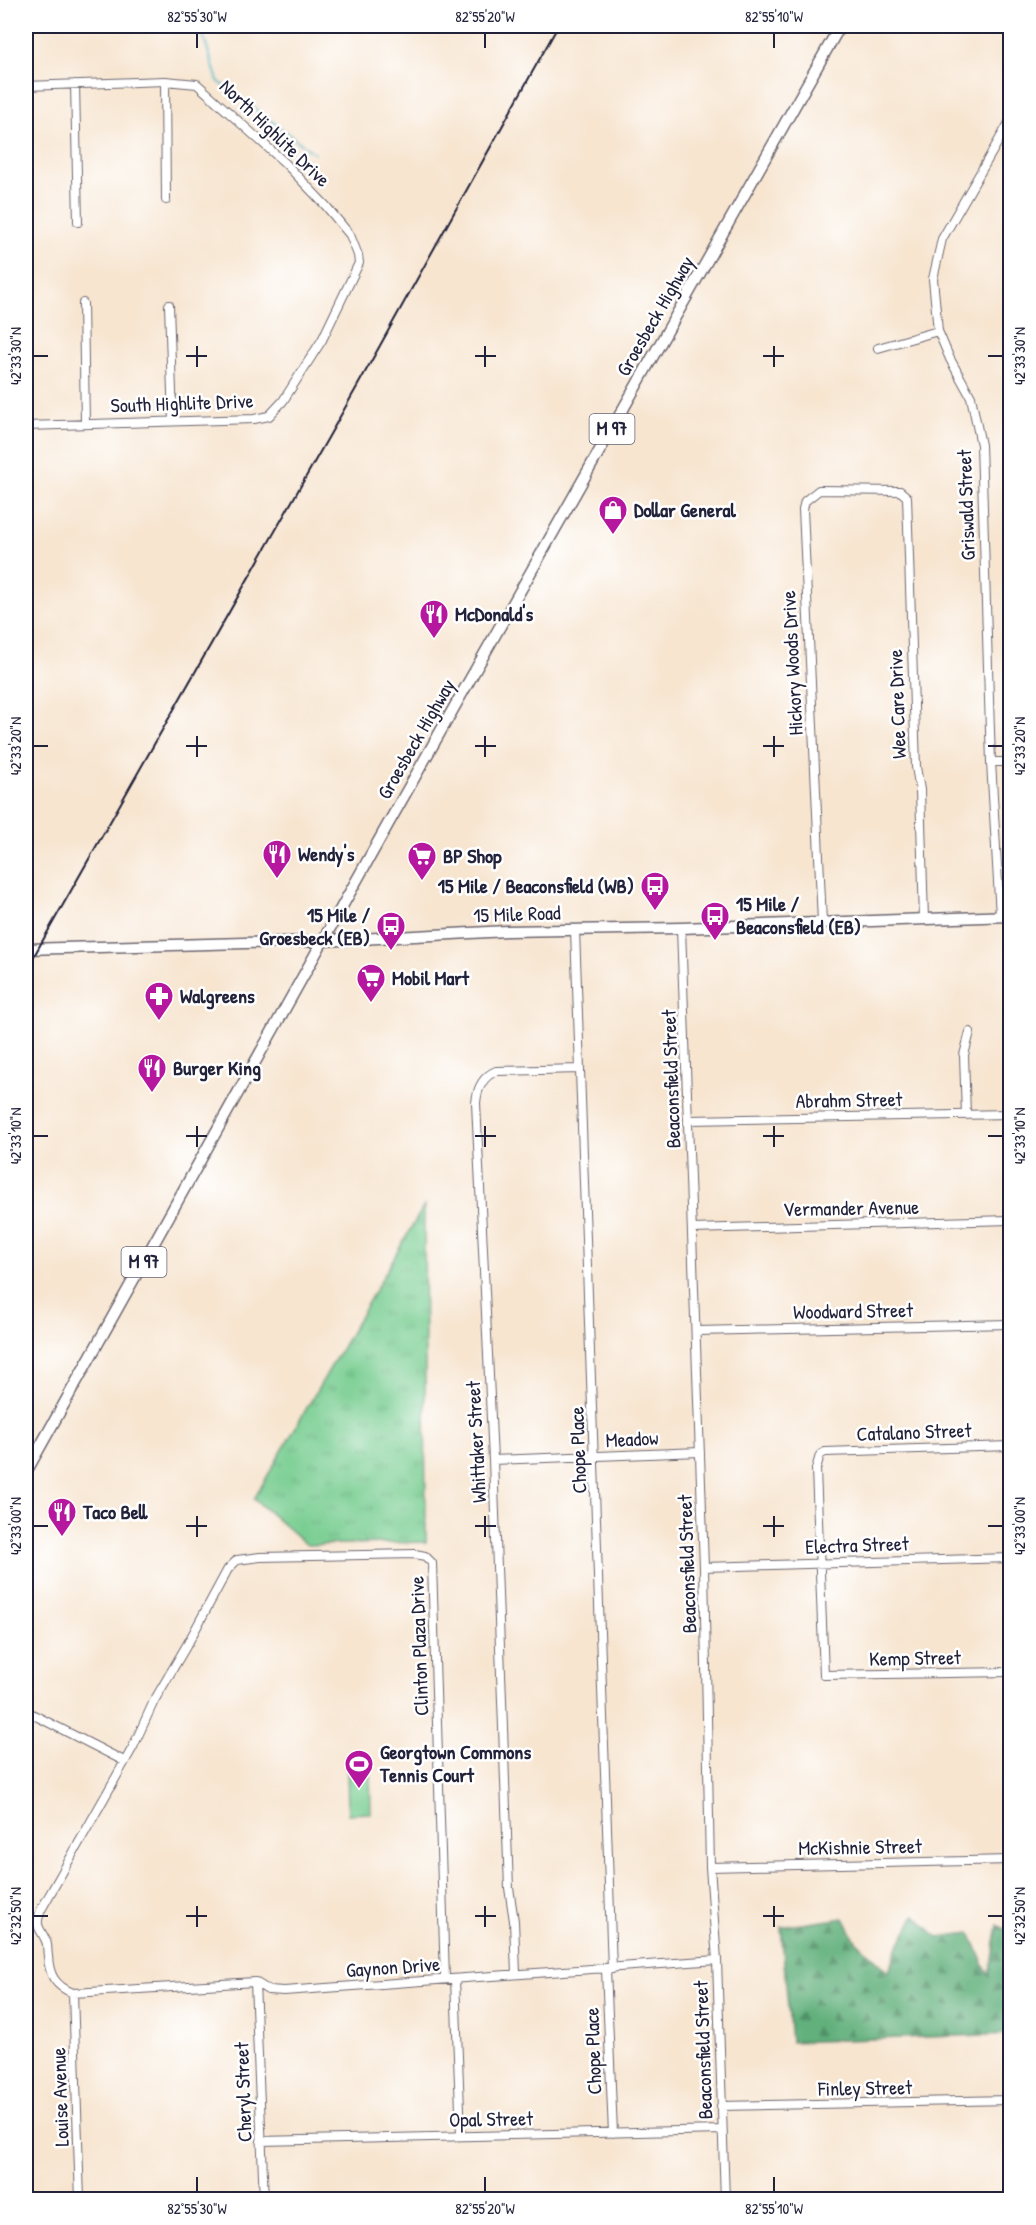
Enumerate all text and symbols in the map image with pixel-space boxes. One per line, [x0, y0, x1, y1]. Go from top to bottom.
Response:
text: 82°55'30"W [167, 6, 227, 27]
text: 82°55'20"W [455, 6, 516, 27]
text: 82°55'10"W [745, 6, 804, 27]
street label: North Highlite Drive [214, 73, 337, 192]
street label: Groesbeck Highway [609, 251, 700, 381]
text: 42°33'30"N [5, 327, 26, 385]
text: 42°33'30"N [1009, 327, 1030, 385]
street label: South Highlite Drive [110, 387, 254, 418]
road number: M 97 [590, 414, 634, 444]
street label: Griswald Street [950, 448, 981, 561]
shop icon: Dollar General [597, 494, 629, 536]
place label: Dollar General [634, 496, 736, 523]
street label: Hickory Woods Drive [774, 590, 809, 736]
restaurant icon: McDonald's [418, 598, 450, 640]
place label: McDonald's [455, 600, 533, 627]
street label: Wee Care Drive [881, 649, 912, 759]
street label: Groesbeck Highway [370, 674, 461, 804]
text: 42°33'20"N [5, 717, 26, 775]
text: 42°33'20"N [1009, 717, 1030, 775]
restaurant icon: Wendy's [261, 838, 293, 880]
place label: Wendy's [298, 840, 355, 868]
supermarket icon: BP Shop [406, 840, 438, 882]
place label: BP Shop [443, 842, 502, 870]
bus stop icon: 15 Mile / Beaconsfield (WB) [639, 870, 671, 912]
place label: 15 Mile / Beaconsfield (WB) [438, 872, 634, 899]
place label: 15 Mile / Beaconsfield (EB) [736, 890, 861, 940]
street label: 15 Mile Road [473, 898, 561, 929]
bus stop icon: 15 Mile / Beaconsfield (EB) [699, 900, 731, 942]
place label: 15 Mile / Groesbeck (EB) [259, 901, 371, 951]
bus stop icon: 15 Mile / Groesbeck (EB) [375, 910, 407, 952]
supermarket icon: Mobil Mart [355, 962, 387, 1004]
place label: Mobil Mart [392, 964, 470, 991]
pharmacy icon: Walgreens [143, 980, 175, 1022]
place label: Walgreens [180, 982, 255, 1010]
street label: Beaconsfield Street [655, 1008, 686, 1149]
restaurant icon: Burger King [136, 1052, 168, 1094]
place label: Burger King [173, 1054, 261, 1082]
street label: Abrahm Street [795, 1085, 904, 1114]
text: 42°33'10"N [5, 1108, 26, 1164]
text: 42°33'10"N [1009, 1108, 1030, 1164]
street label: Vermander Avenue [783, 1193, 919, 1222]
road number: M 97 [122, 1247, 166, 1277]
street label: Woodward Street [793, 1296, 914, 1325]
street label: Whittaker Street [459, 1379, 492, 1504]
street label: Chope Place [562, 1406, 593, 1494]
street label: Catalano Street [856, 1416, 973, 1447]
street label: Meadow [605, 1424, 659, 1453]
street label: Beaconsfield Street [671, 1493, 702, 1634]
restaurant icon: Taco Bell [46, 1496, 78, 1538]
text: 42°33'00"N [5, 1497, 26, 1555]
text: 42°33'00"N [1009, 1497, 1030, 1555]
place label: Taco Bell [82, 1498, 149, 1525]
street label: Electra Street [805, 1529, 910, 1560]
street label: Clinton Plaza Drive [403, 1576, 434, 1716]
street label: Kemp Street [869, 1643, 962, 1672]
place label: Georgtown Commons Tennis Court [379, 1738, 531, 1788]
sports icon: Georgtown Commons Tennis Court [343, 1748, 375, 1790]
street label: McKishnie Street [798, 1832, 923, 1861]
text: 42°32'50"N [5, 1887, 26, 1945]
text: 42°32'50"N [1009, 1887, 1030, 1945]
street label: Gaynon Drive [345, 1950, 441, 1983]
street label: Beaconsfield Street [687, 1979, 718, 2120]
street label: Chope Place [577, 2007, 608, 2095]
street label: Cheryl Street [227, 2040, 258, 2142]
street label: Louise Avenue [44, 2047, 75, 2147]
street label: Finley Street [817, 2073, 913, 2102]
street label: Opal Street [449, 2104, 534, 2133]
text: 82°55'30"W [167, 2198, 227, 2219]
text: 82°55'20"W [455, 2198, 516, 2219]
text: 82°55'10"W [745, 2198, 804, 2219]

